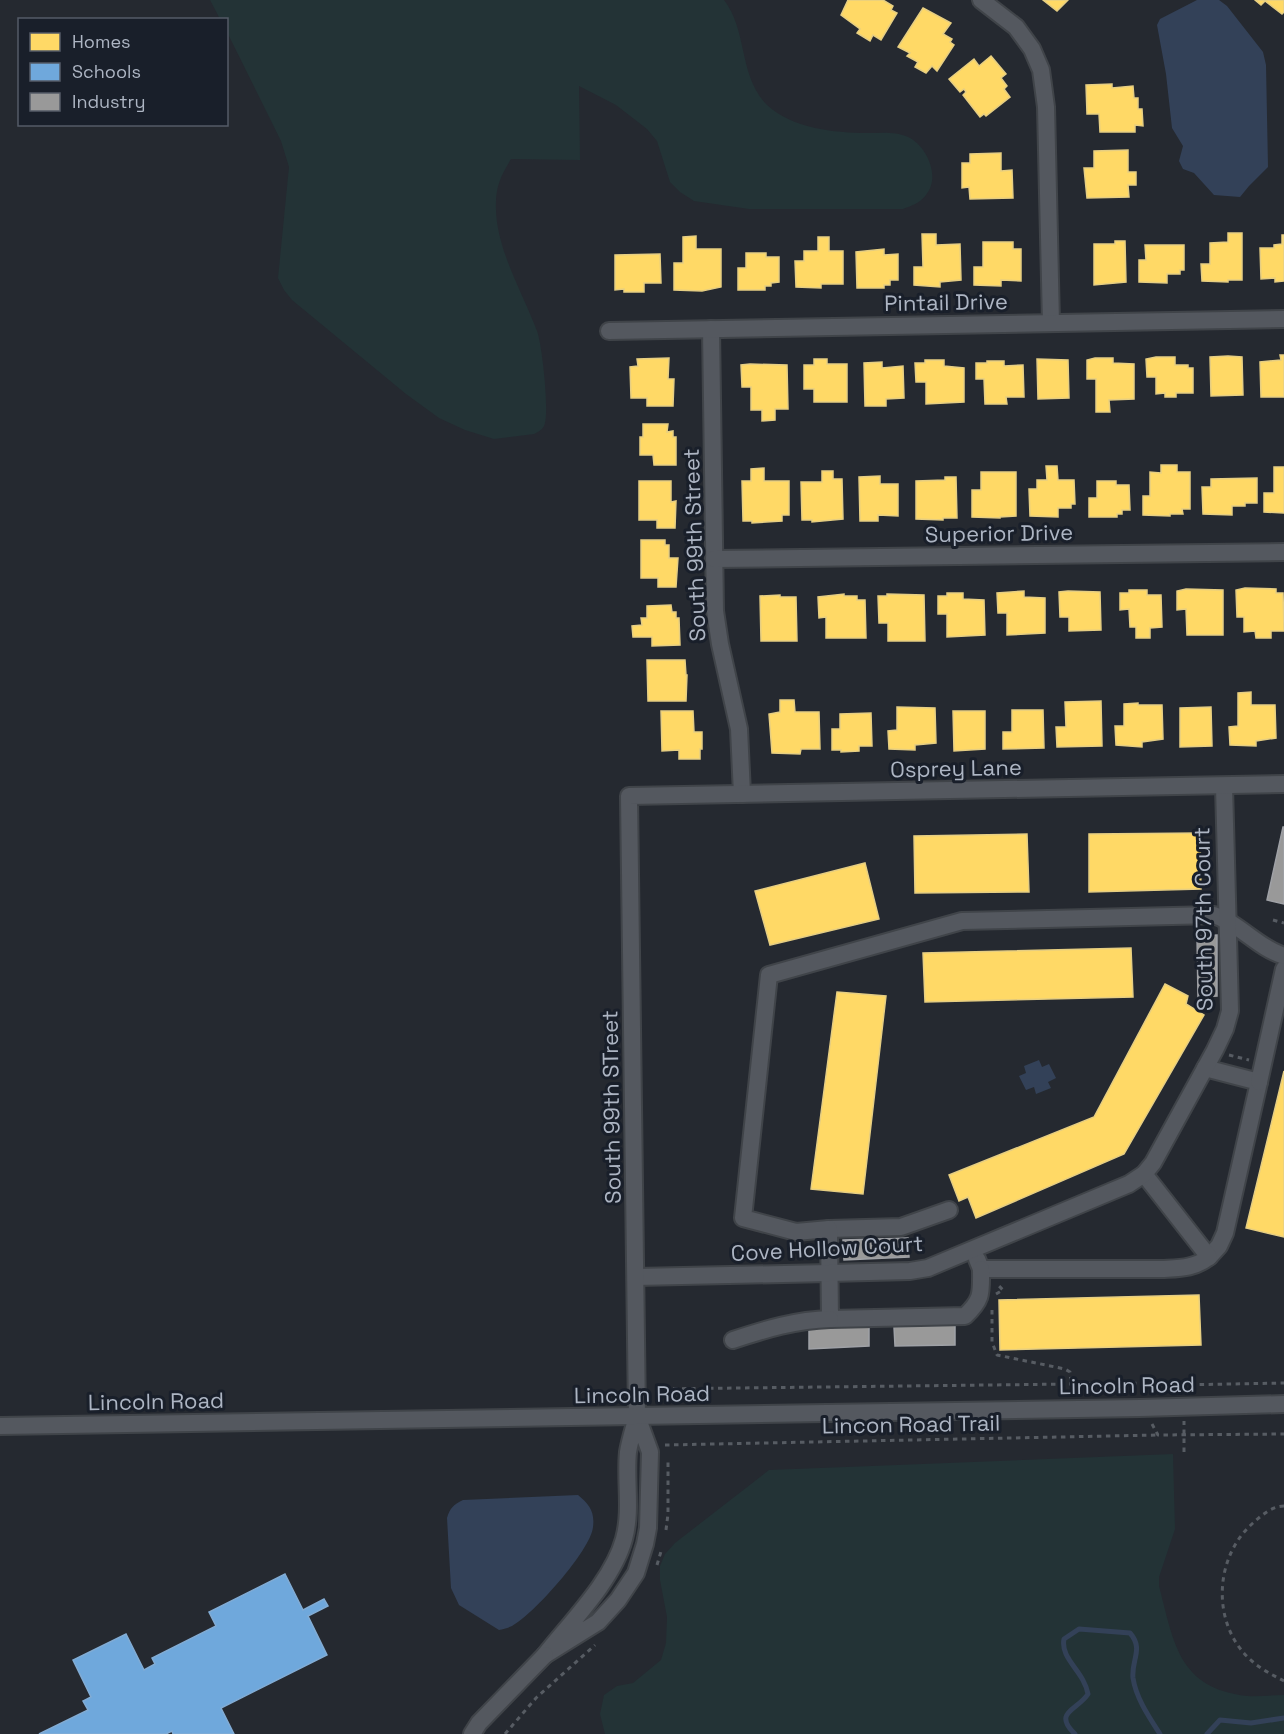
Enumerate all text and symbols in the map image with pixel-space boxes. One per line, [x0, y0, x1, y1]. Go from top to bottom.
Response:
legend [18, 18, 228, 126]
text: Homes [72, 30, 131, 53]
text: Schools [72, 60, 141, 83]
text: Industry [72, 90, 145, 113]
street label: Pintail Drive [884, 287, 1008, 317]
street label: South 99th Street [677, 448, 711, 642]
street label: Superior Drive [925, 518, 1073, 548]
street label: Osprey Lane [890, 753, 1022, 783]
street label: South 97th Court [1187, 827, 1219, 1011]
street label: South 99th STreet [595, 1010, 627, 1204]
street label: Cove Hollow Court [730, 1229, 924, 1267]
street label: Lincoln Road [1059, 1370, 1195, 1400]
street label: Lincoln Road [574, 1379, 710, 1409]
street label: Lincoln Road [88, 1386, 224, 1416]
street label: Lincon Road Trail [822, 1408, 1000, 1440]

